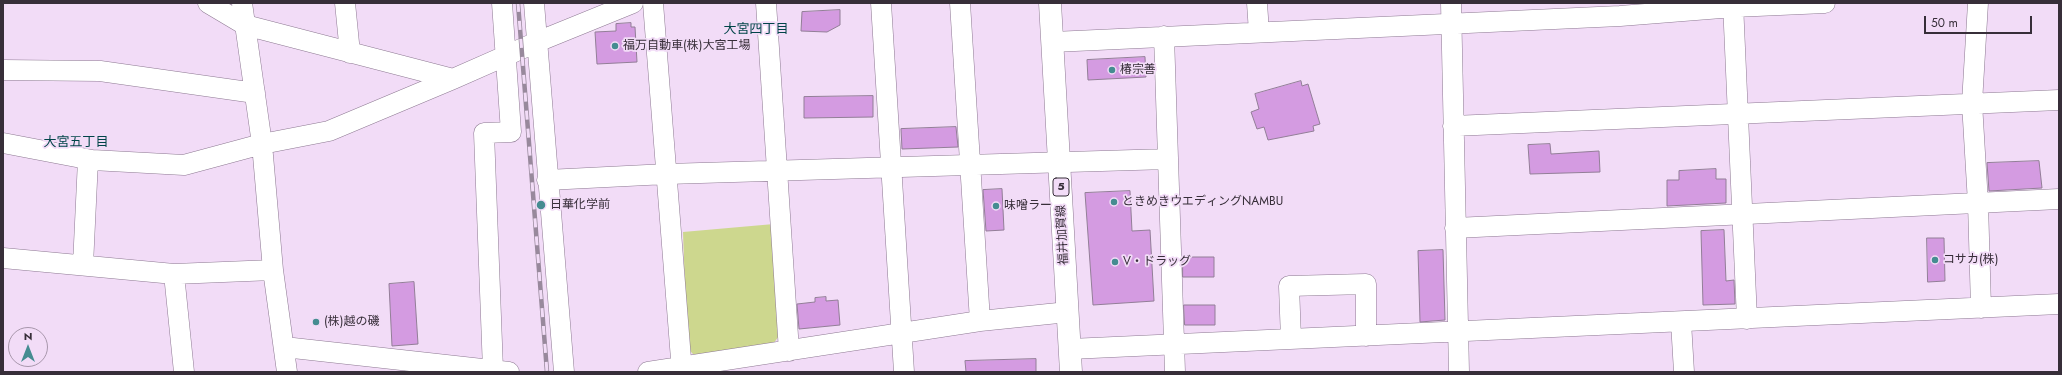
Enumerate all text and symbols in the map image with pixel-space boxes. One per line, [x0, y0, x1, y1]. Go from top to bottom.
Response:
scale bar [1926, 8, 2034, 34]
text: 50 m [1931, 14, 1958, 32]
district label: 大宮四丁目 [724, 22, 788, 38]
place label: 福万自動車(株)大宮工場 [623, 39, 750, 53]
marker: 福万自動車(株)大宮工場 [610, 41, 620, 51]
place label: 椿宗善 [1120, 63, 1156, 77]
marker: 椿宗善 [1107, 65, 1117, 75]
district label: 大宮五丁目 [44, 135, 108, 151]
road number: 5 [1053, 178, 1069, 196]
place label: ときめきウエディングNAMBU [1122, 195, 1283, 209]
marker: ときめきウエディングNAMBU [1109, 197, 1119, 207]
place label: 日華化学前 [550, 198, 610, 212]
marker: 日華化学前 [535, 199, 547, 211]
place label: 味噌ラー [1004, 199, 1052, 213]
marker: 味噌ラー [991, 201, 1001, 211]
street label: 福井加賀線 [1054, 205, 1072, 265]
place label: コサカ(株) [1943, 253, 1998, 267]
place label: V・ドラッグ [1123, 255, 1191, 269]
marker: コサカ(株) [1930, 255, 1940, 265]
marker: V・ドラッグ [1110, 257, 1120, 267]
place label: (株)越の磯 [324, 315, 379, 329]
marker: (株)越の磯 [311, 317, 321, 327]
north arrow [8, 327, 48, 367]
text: N [24, 328, 32, 344]

